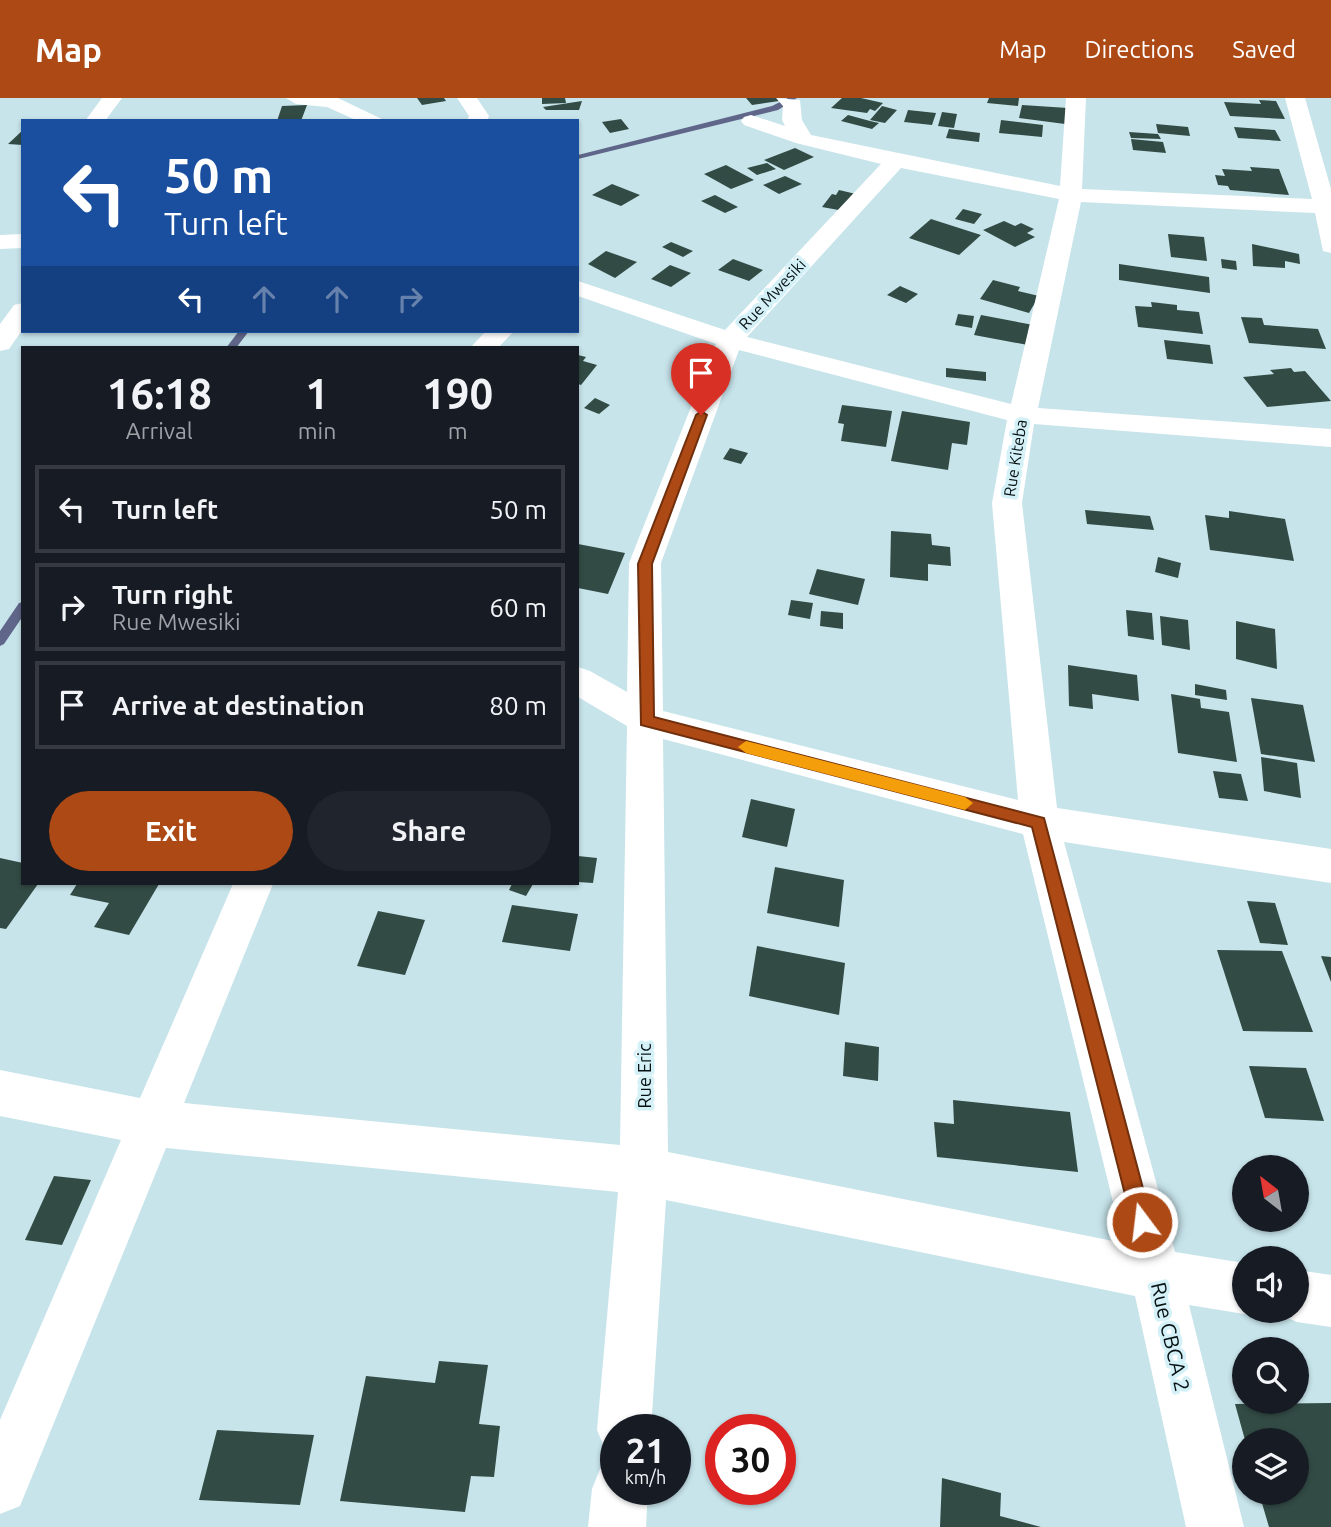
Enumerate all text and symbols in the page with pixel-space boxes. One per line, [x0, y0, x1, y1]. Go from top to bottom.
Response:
text: Map [35, 31, 102, 68]
text: Map [999, 36, 1046, 63]
text: Directions [1084, 36, 1194, 63]
text: Saved [1232, 36, 1296, 63]
icon: left [49, 147, 140, 238]
text: 50 m [164, 147, 273, 202]
text: Turn left [164, 205, 288, 241]
street label: Rue Mwesiki [735, 255, 809, 333]
icon: left [172, 280, 210, 318]
icon: ahead [245, 280, 283, 318]
icon: ahead [318, 280, 356, 318]
icon: right [391, 280, 429, 318]
pin [671, 343, 731, 415]
icon: arrive [682, 354, 720, 392]
text: 16:18 [107, 370, 212, 417]
text: 1 [305, 370, 329, 417]
text: 190 [422, 370, 493, 417]
text: Arrival [126, 418, 193, 443]
text: min [298, 418, 336, 443]
text: m [448, 418, 468, 443]
street label: Rue Kiteba [1000, 418, 1030, 498]
icon: left [53, 490, 91, 528]
text: Turn left [112, 495, 218, 524]
text: 50 m [489, 495, 547, 524]
text: Turn right [112, 580, 233, 609]
icon: right [53, 588, 91, 626]
text: 60 m [489, 593, 547, 622]
text: Rue Mwesiki [112, 609, 241, 634]
icon: arrive [53, 686, 91, 724]
text: Arrive at destination [112, 691, 365, 720]
text: 80 m [489, 691, 547, 720]
button: Exit [49, 791, 293, 871]
button: Share [307, 791, 551, 871]
street label: Rue Eric [634, 1043, 654, 1109]
north arrow [1232, 1155, 1309, 1232]
map controls [1232, 1155, 1309, 1505]
position arrow [1105, 1185, 1179, 1259]
button: sound [1232, 1246, 1309, 1323]
street label: Rue CBCA 2 [1147, 1280, 1195, 1394]
button: search [1232, 1337, 1309, 1414]
speed limit sign: 30 [705, 1414, 796, 1505]
button: layers [1232, 1428, 1309, 1505]
text: 21 [626, 1430, 665, 1470]
text: km/h [625, 1467, 666, 1487]

